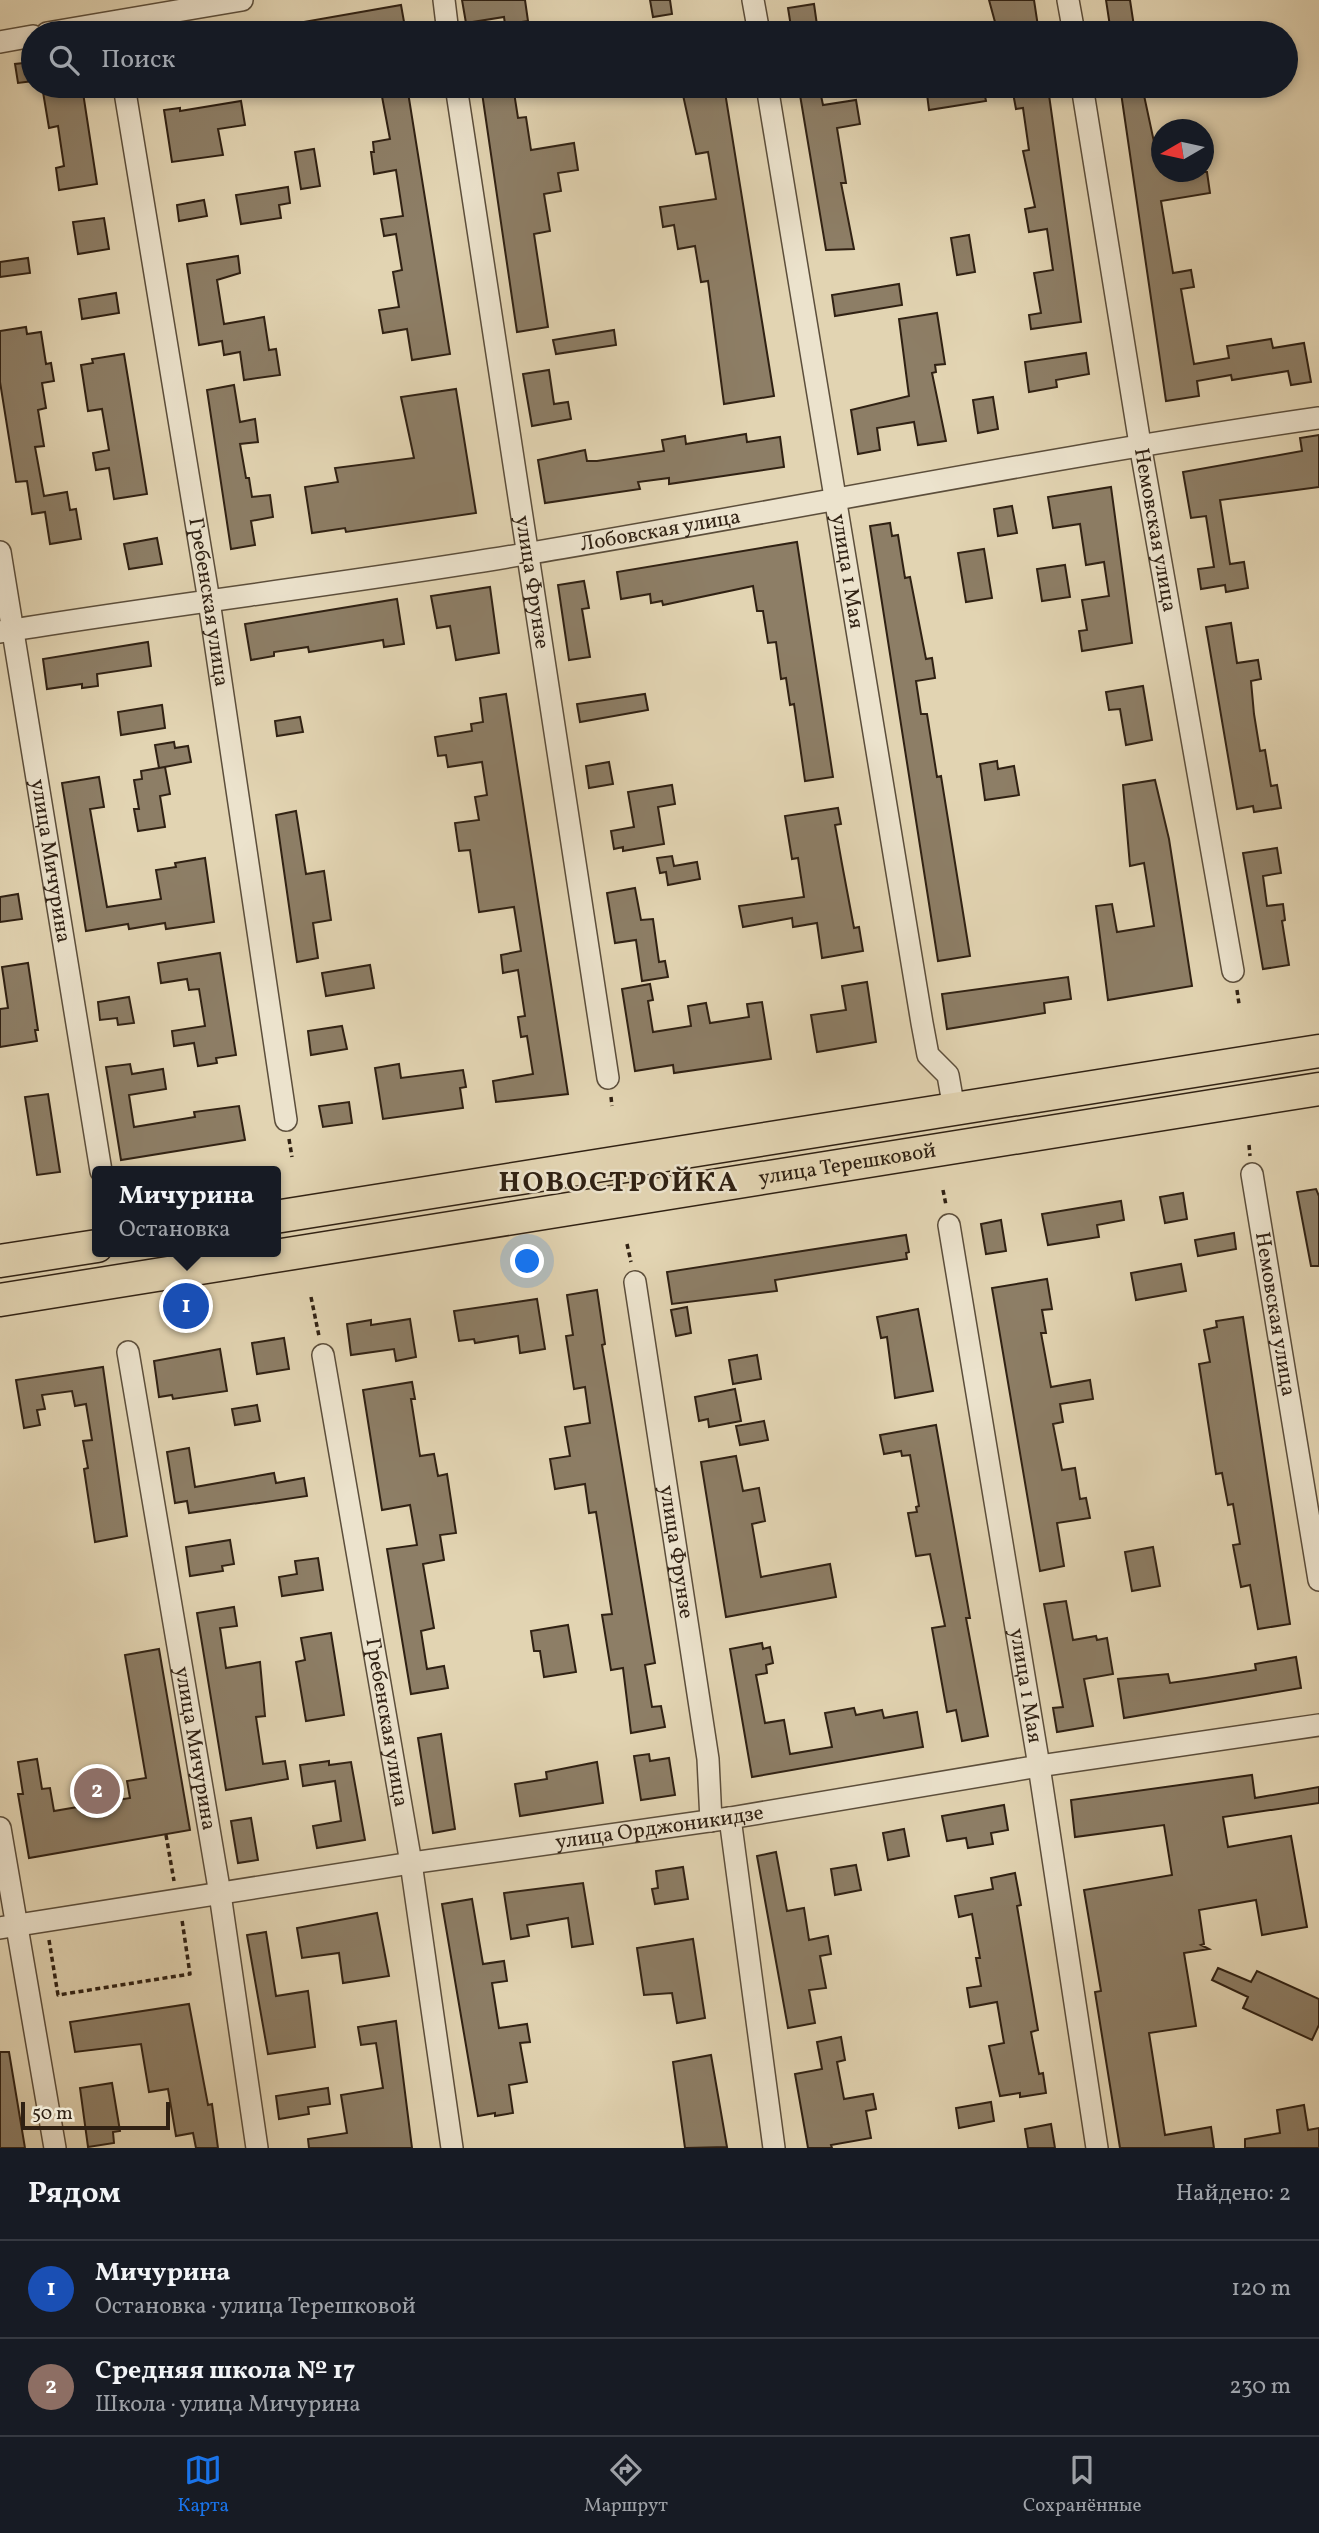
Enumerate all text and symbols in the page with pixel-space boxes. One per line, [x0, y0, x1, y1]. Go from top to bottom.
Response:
search box [21, 21, 1298, 98]
icon: search [45, 41, 83, 79]
text: Поиск [101, 42, 175, 78]
north arrow [1151, 119, 1214, 182]
street label: Немовская улица [1126, 446, 1184, 614]
street label: Лобовская улица [578, 502, 743, 559]
street label: улица 1 Мая [824, 512, 871, 631]
street label: улица Фрунзе [508, 513, 557, 651]
street label: Гребенская улица [181, 515, 236, 689]
street label: улица Мичурина [23, 777, 78, 945]
street label: улица Терешковой [757, 1136, 938, 1193]
district label: НОВОСТРОЙКА [499, 1164, 739, 1203]
popup [92, 1166, 281, 1257]
text: Мичурина [119, 1178, 254, 1214]
text: Остановка [119, 1214, 231, 1246]
street label: Немовская улица [1247, 1230, 1303, 1398]
your location [510, 1244, 544, 1278]
pin: 1 [163, 1280, 209, 1332]
street label: улица Фрунзе [652, 1483, 701, 1621]
street label: улица 1 Мая [1002, 1626, 1049, 1745]
street label: Гребенская улица [358, 1636, 416, 1809]
street label: улица Мичурина [167, 1664, 223, 1832]
pin: 2 [74, 1765, 120, 1817]
street label: улица Орджоникидзе [553, 1798, 766, 1857]
scale bar [21, 2099, 170, 2131]
text: 50 m [32, 2101, 73, 2127]
text: Рядом [28, 2173, 121, 2215]
text: Найдено: 2 [1176, 2178, 1291, 2210]
text: Мичурина [95, 2255, 231, 2291]
text: 1 [46, 2273, 56, 2305]
text: 120 m [1231, 2273, 1291, 2305]
text: Остановка · улица Терешковой [95, 2291, 416, 2323]
text: Средняя школа № 17 [95, 2353, 355, 2389]
text: 2 [45, 2371, 57, 2403]
text: 230 m [1229, 2371, 1291, 2403]
text: Школа · улица Мичурина [95, 2389, 361, 2421]
tab: Карта [178, 2451, 229, 2519]
tab: Маршрут [584, 2451, 668, 2519]
tab: Сохранённые [1023, 2451, 1141, 2519]

